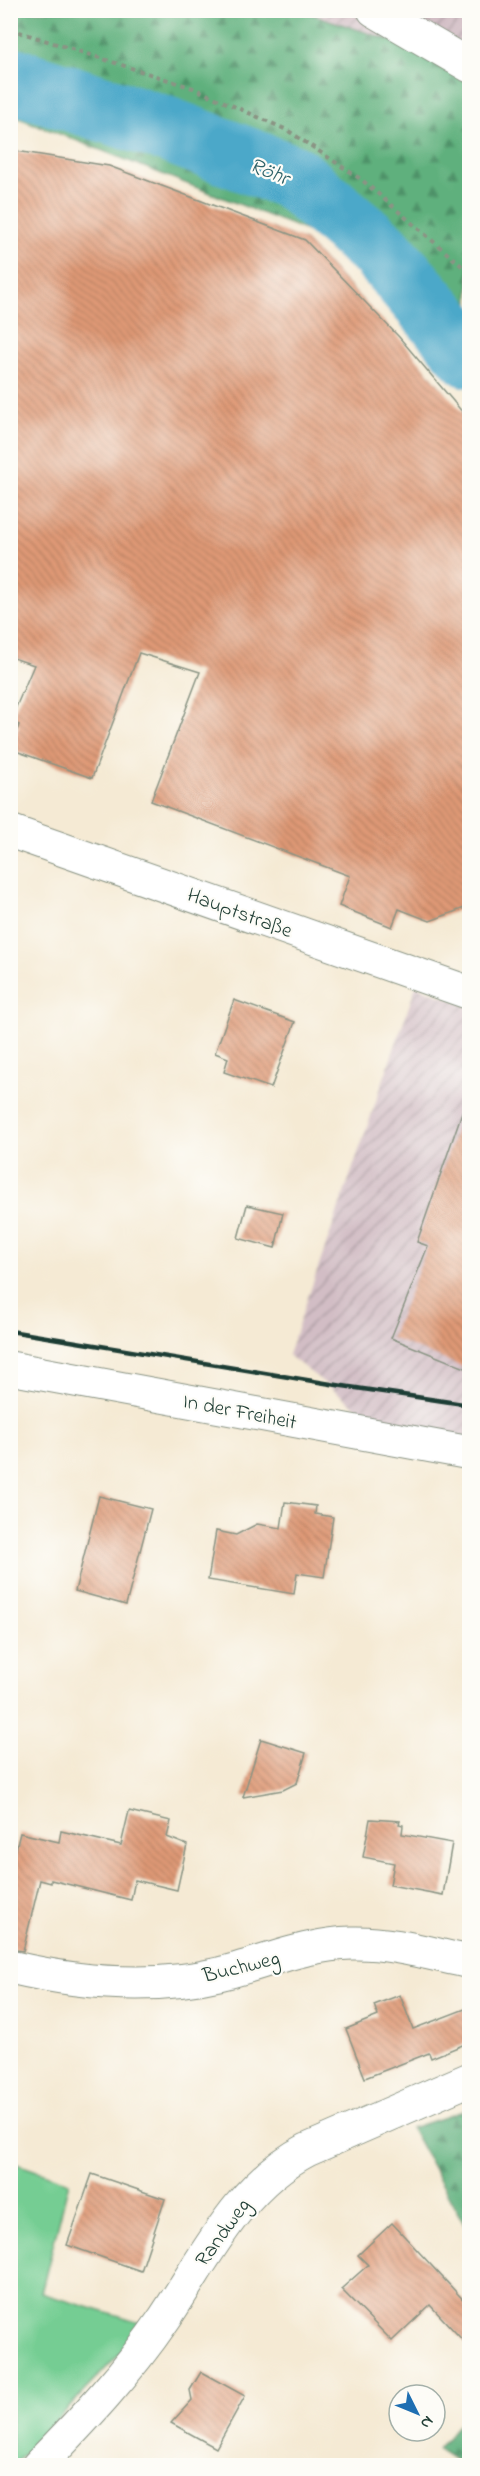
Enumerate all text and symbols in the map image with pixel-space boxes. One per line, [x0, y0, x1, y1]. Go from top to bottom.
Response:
water label: Röhr [244, 150, 296, 196]
street label: Hauptstraße [183, 881, 297, 947]
street label: In der Freiheit [180, 1387, 299, 1439]
street label: Buchweg [199, 1944, 283, 1994]
street label: Randweg [189, 2193, 260, 2275]
north arrow [387, 2383, 447, 2443]
text: N [414, 2410, 439, 2434]

